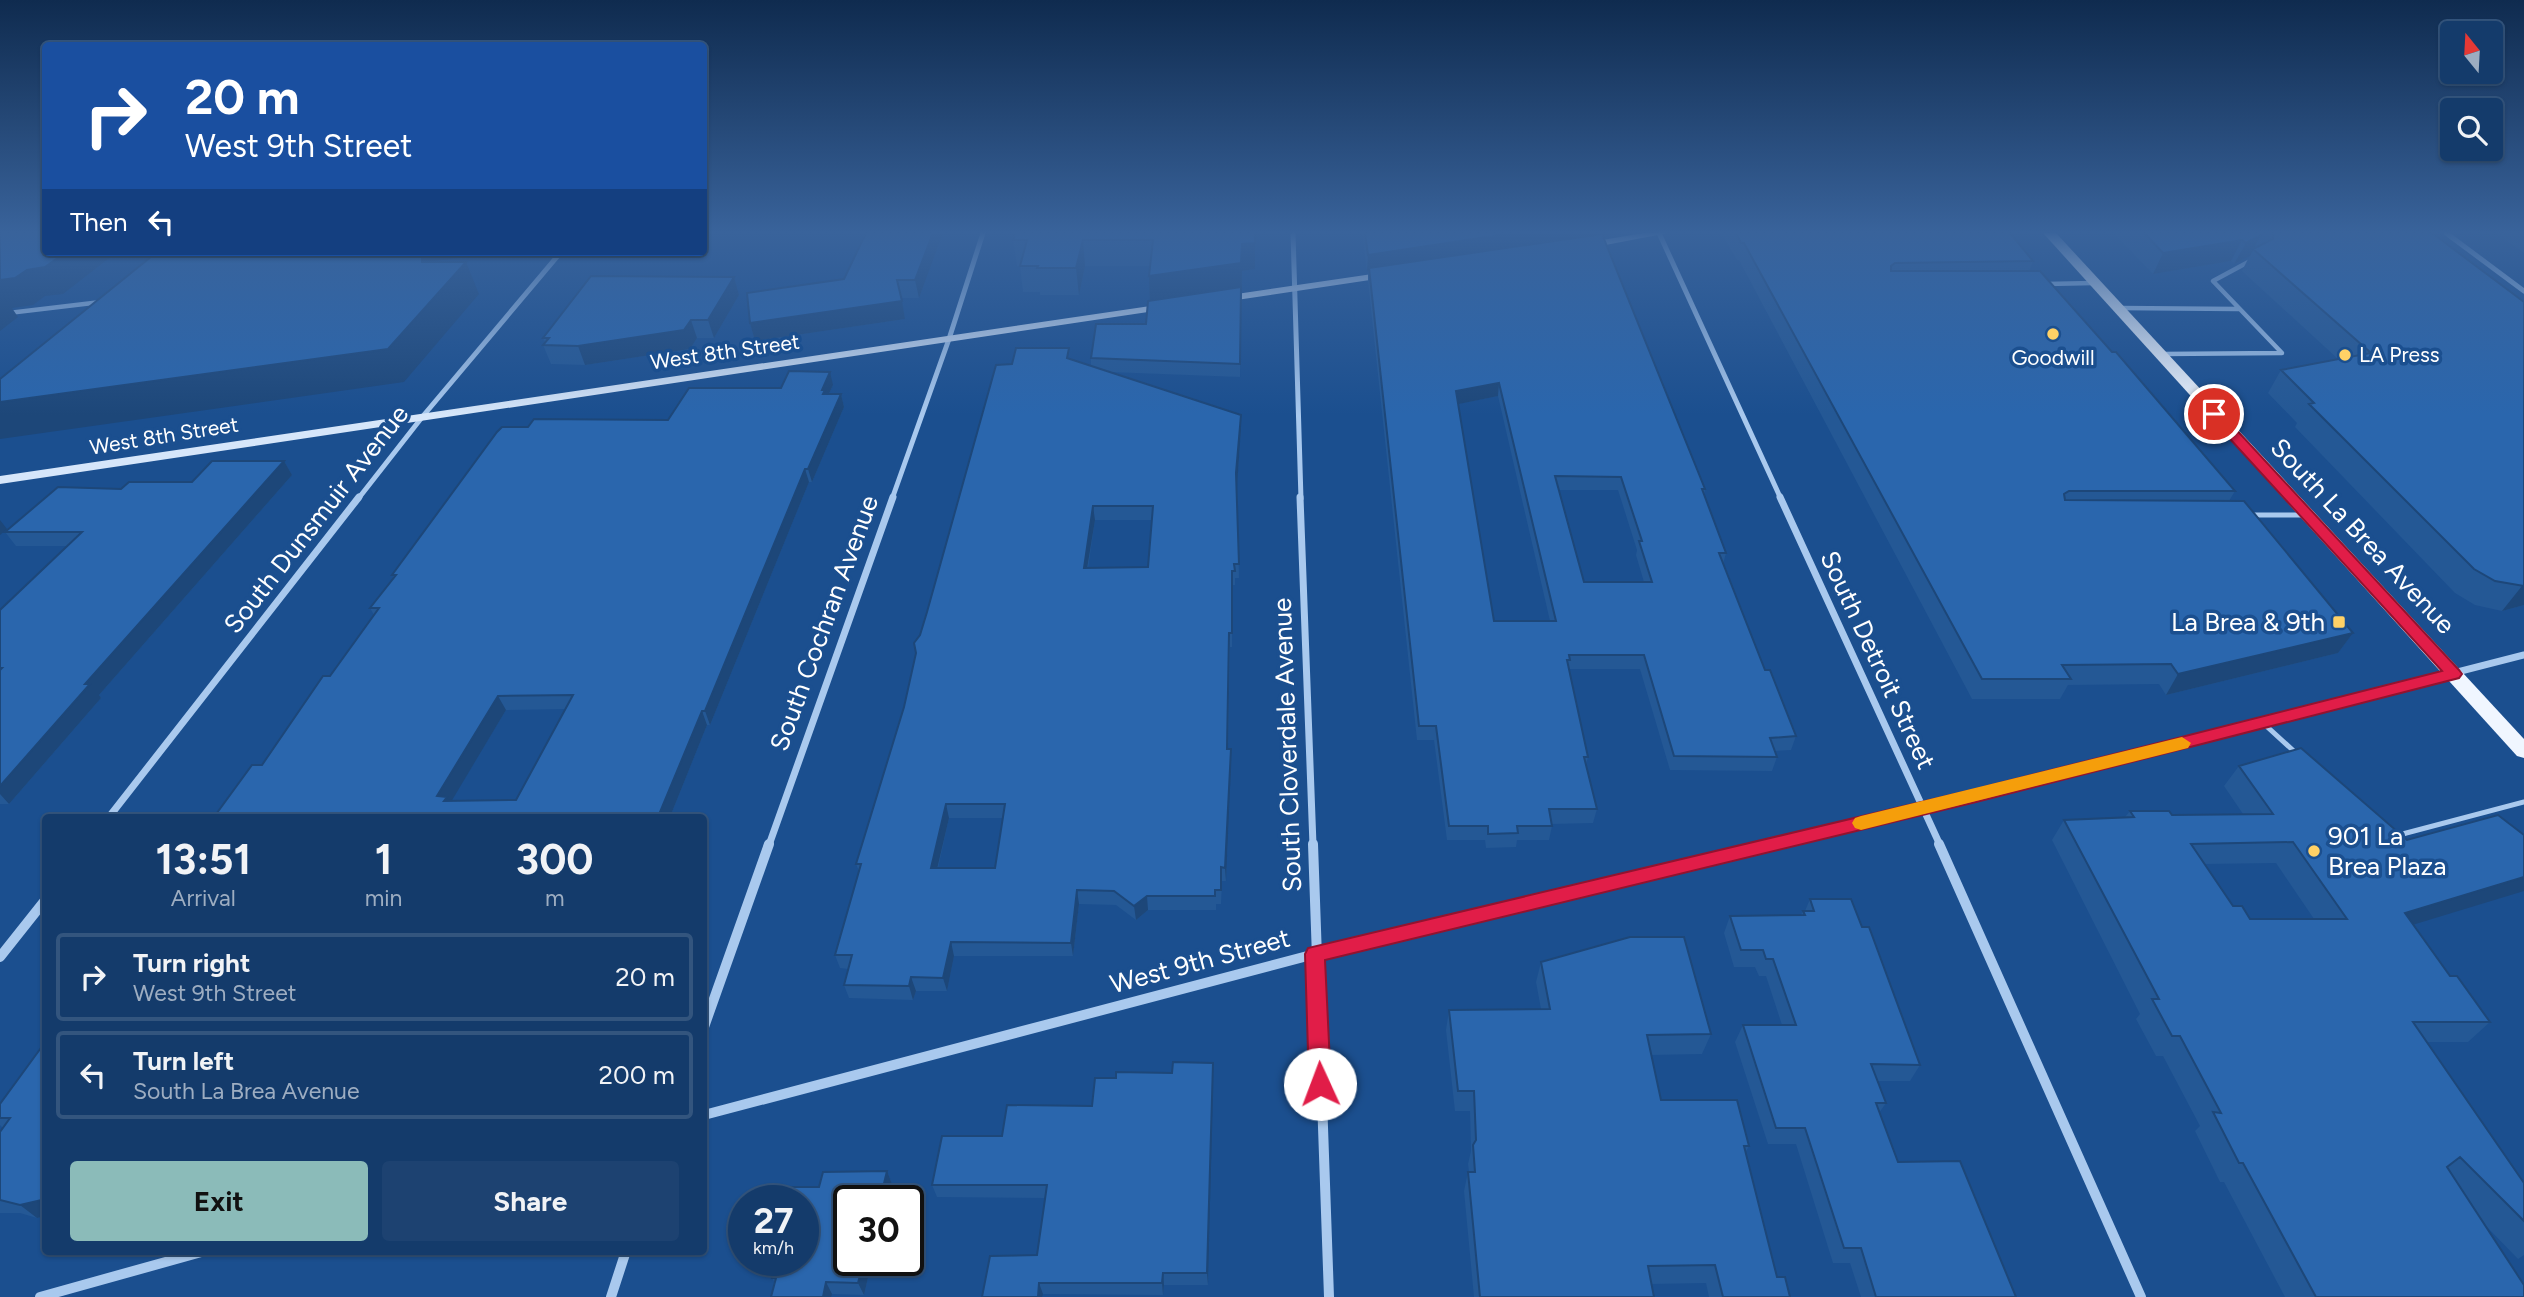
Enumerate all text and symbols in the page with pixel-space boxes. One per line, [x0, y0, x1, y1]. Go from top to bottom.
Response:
north arrow [2440, 21, 2502, 84]
map controls [2440, 21, 2503, 161]
text: 20 m [185, 67, 300, 126]
icon: right [70, 70, 161, 161]
button: search [2440, 98, 2503, 161]
text: West 9th Street [185, 127, 412, 165]
icon: left [142, 203, 180, 241]
text: Then [70, 206, 128, 238]
marker: Goodwill [2045, 326, 2061, 342]
street label: West 8th Street [649, 329, 801, 374]
place label: LA Press [2359, 342, 2440, 367]
place label: Goodwill [2011, 345, 2095, 370]
marker: LA Press [2337, 347, 2353, 363]
pin [2184, 384, 2244, 444]
icon: arrive [2195, 395, 2233, 433]
street label: South Dunsmuir Avenue [217, 398, 415, 640]
street label: West 8th Street [88, 411, 240, 460]
street label: South La Brea Avenue [2264, 431, 2462, 641]
street label: South Cochran Avenue [763, 491, 885, 755]
street label: South Detroit Street [1813, 546, 1943, 774]
street label: South Cloverdale Avenue [1266, 597, 1308, 893]
place label: La Brea & 9th [2171, 606, 2325, 638]
marker: La Brea & 9th [2331, 614, 2347, 630]
place label: 901 La Brea Plaza [2328, 820, 2447, 882]
text: 13:51 [155, 834, 251, 885]
text: 1 [375, 834, 392, 885]
text: 300 [516, 834, 594, 885]
marker: 901 La Brea Plaza [2306, 843, 2322, 859]
text: Arrival [171, 884, 236, 912]
text: min [365, 884, 402, 912]
text: m [545, 884, 564, 912]
street label: West 9th Street [1107, 922, 1294, 1000]
text: Turn right [133, 947, 250, 979]
icon: right [74, 958, 112, 996]
text: 20 m [615, 961, 675, 993]
text: West 9th Street [133, 979, 296, 1007]
text: Turn left [133, 1045, 234, 1077]
position arrow [1283, 1047, 1357, 1121]
icon: left [74, 1056, 112, 1094]
text: 200 m [599, 1059, 675, 1091]
text: South La Brea Avenue [133, 1077, 359, 1105]
button: Exit [70, 1161, 368, 1241]
button: Share [382, 1161, 679, 1241]
speed limit sign: 30 [833, 1185, 924, 1276]
text: 27 [754, 1200, 793, 1242]
text: km/h [753, 1237, 794, 1259]

